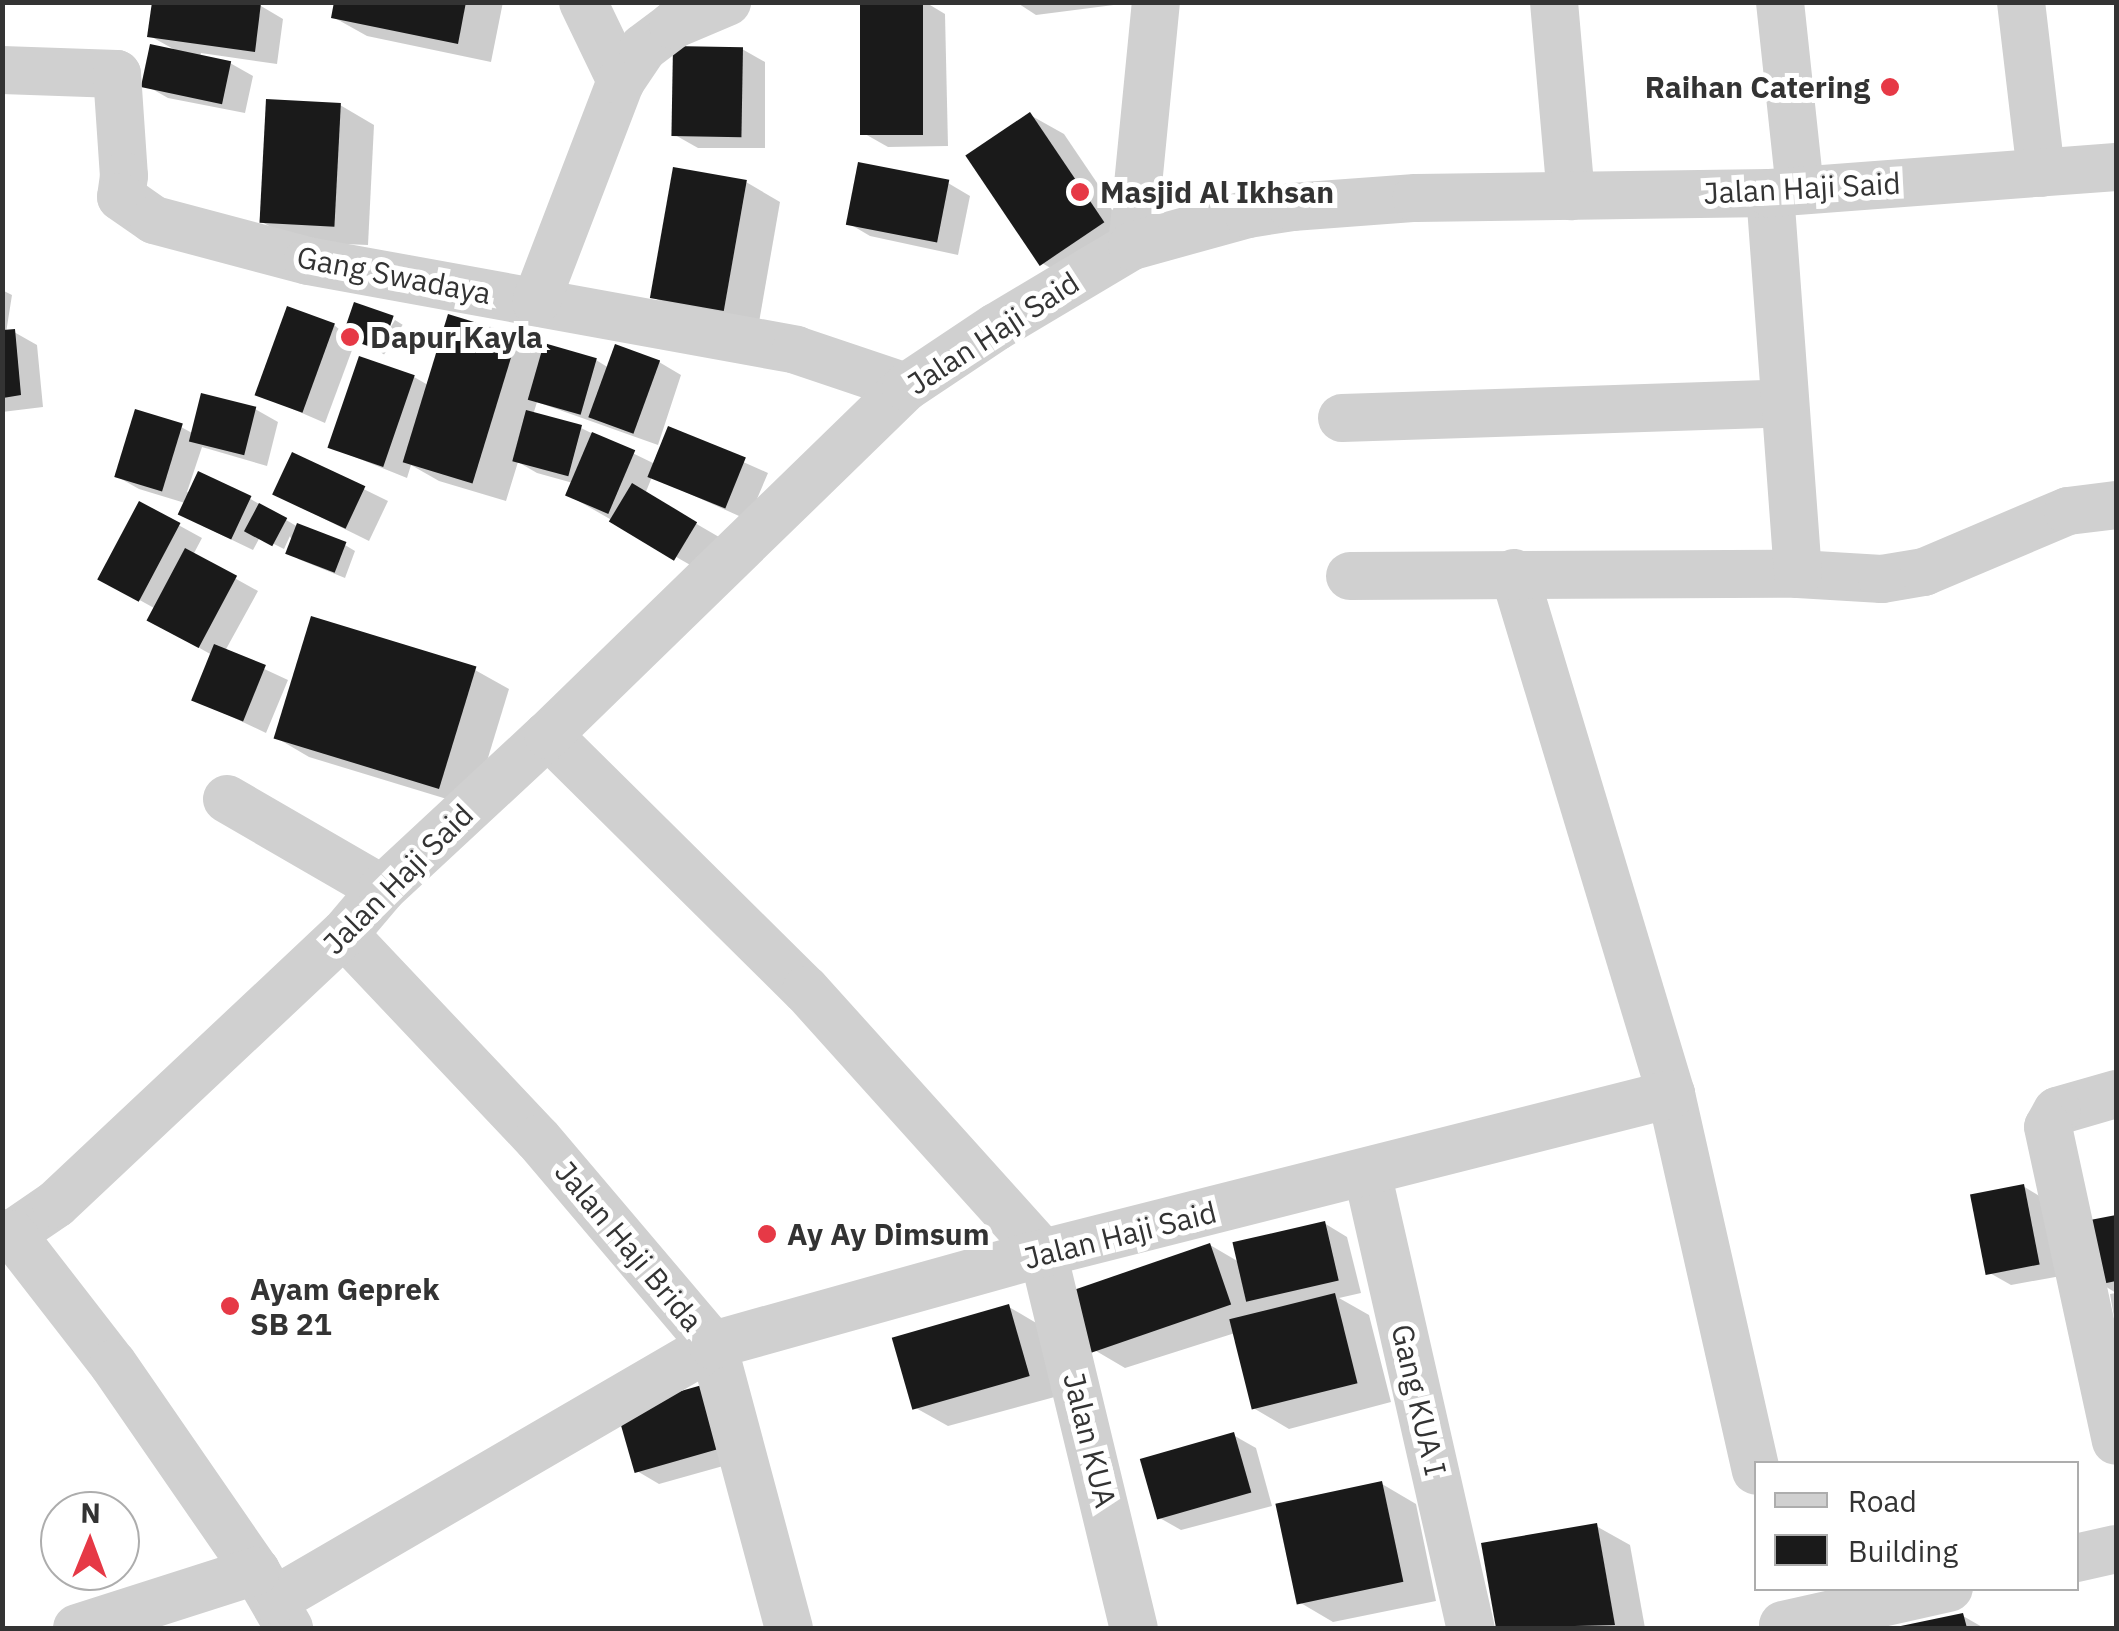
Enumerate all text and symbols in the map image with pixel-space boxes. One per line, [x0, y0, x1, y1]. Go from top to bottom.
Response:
place label: Raihan Catering [1645, 69, 1870, 105]
marker: Raihan Catering [1879, 76, 1901, 98]
street label: Jalan Haji Said [1703, 165, 1901, 211]
place label: Masjid Al Ikhsan [1100, 174, 1334, 210]
marker: Masjid Al Ikhsan [1069, 181, 1091, 203]
street label: Gang Swadaya [294, 239, 494, 311]
street label: Jalan Haji Said [900, 264, 1086, 402]
place label: Dapur Kayla [370, 319, 543, 355]
marker: Dapur Kayla [339, 326, 361, 348]
street label: Jalan Haji Said [316, 797, 480, 961]
street label: Jalan Haji Brida [548, 1154, 710, 1338]
street label: Jalan Haji Said [1020, 1194, 1220, 1276]
place label: Ay Ay Dimsum [787, 1216, 990, 1252]
marker: Ay Ay Dimsum [756, 1223, 778, 1245]
place label: Ayam Geprek SB 21 [250, 1271, 439, 1342]
marker: Ayam Geprek SB 21 [219, 1295, 241, 1317]
street label: Gang KUA I [1384, 1321, 1454, 1479]
street label: Jalan KUA [1056, 1369, 1124, 1511]
legend [1754, 1461, 2079, 1591]
text: Road [1848, 1481, 1917, 1520]
north arrow [40, 1491, 140, 1591]
text: N [80, 1494, 101, 1531]
text: Building [1848, 1531, 1958, 1570]

